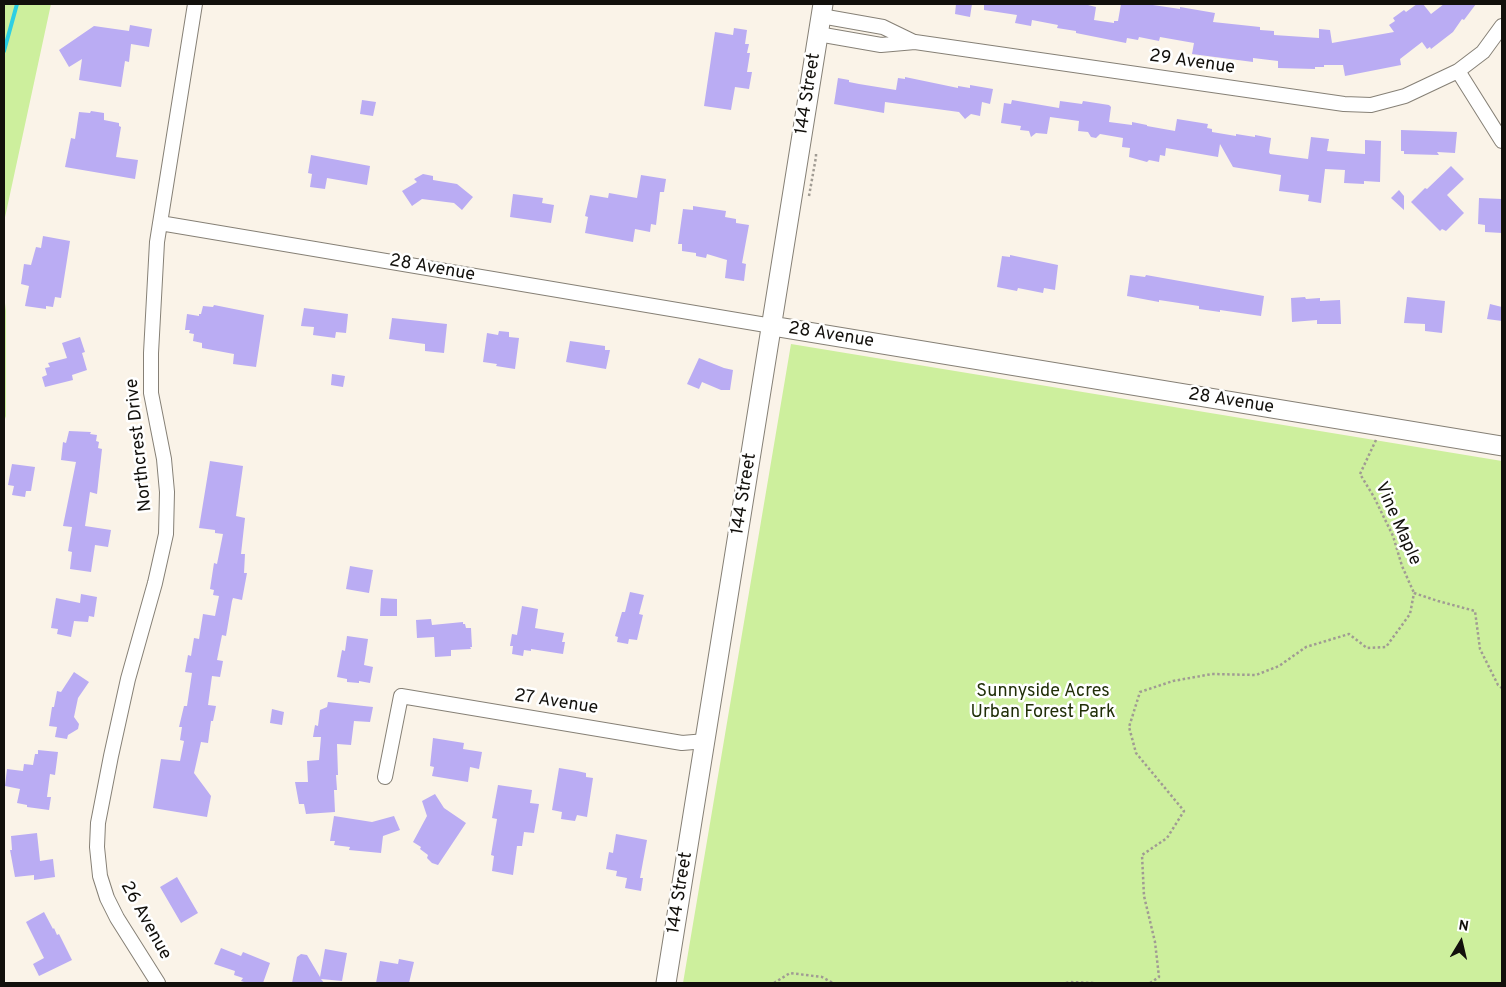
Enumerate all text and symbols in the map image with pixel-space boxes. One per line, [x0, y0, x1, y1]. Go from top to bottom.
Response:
street label: 29 Avenue [1148, 46, 1236, 80]
street label: 144 Street [792, 52, 826, 136]
street label: 28 Avenue [388, 251, 476, 287]
street label: 28 Avenue [787, 319, 875, 353]
street label: Northcrest Drive [122, 377, 158, 513]
street label: 28 Avenue [1187, 385, 1275, 419]
street label: 144 Street [728, 452, 762, 536]
street label: Vine Maple [1369, 479, 1425, 569]
park label: Sunnyside Acres Urban Forest Park [971, 681, 1115, 724]
street label: 27 Avenue [513, 686, 599, 720]
street label: 144 Street [664, 851, 698, 935]
street label: 26 Avenue [115, 878, 175, 964]
north arrow [1436, 917, 1486, 967]
text: N [1457, 918, 1470, 936]

